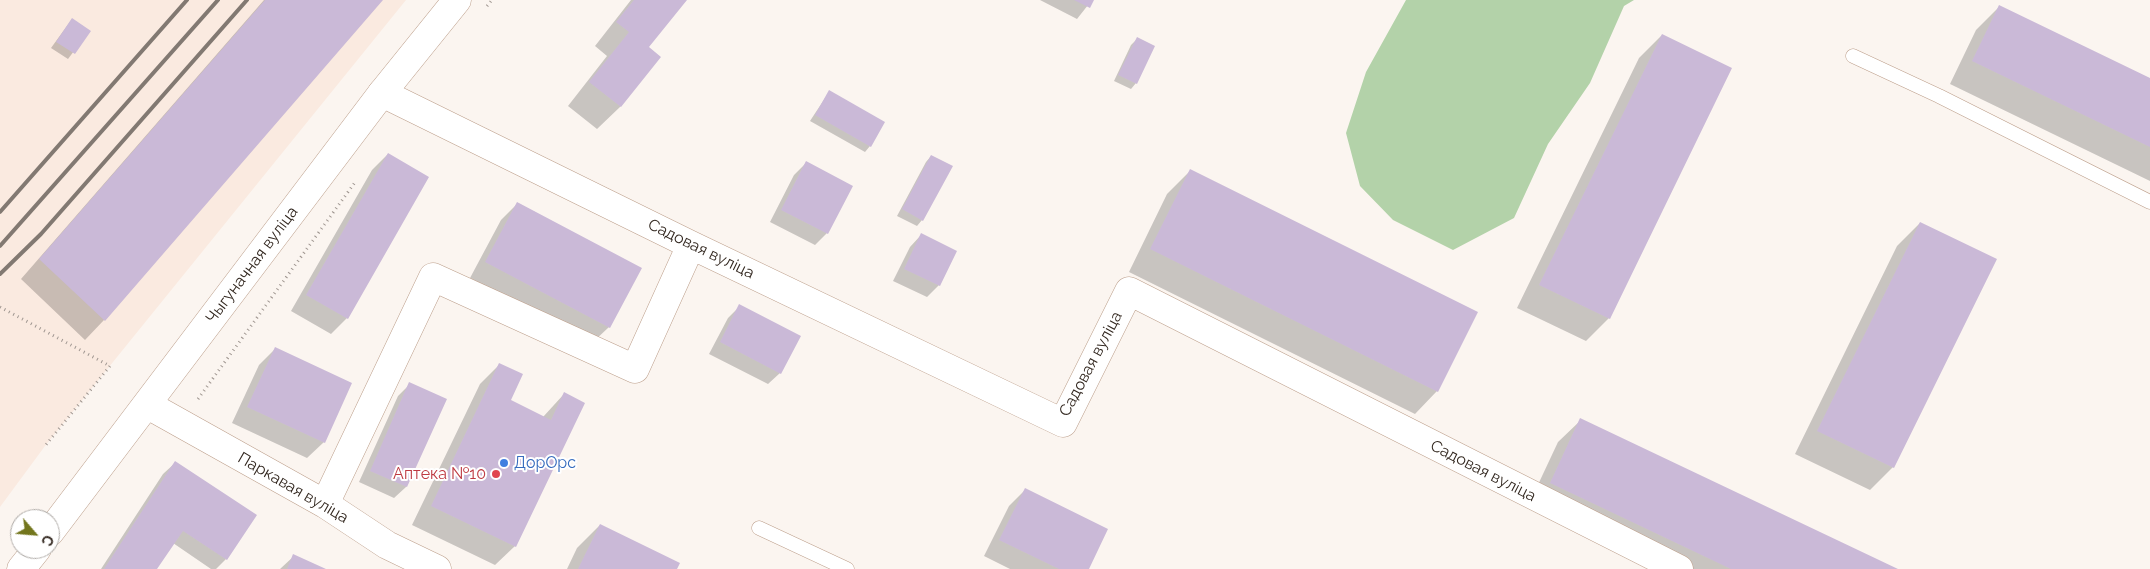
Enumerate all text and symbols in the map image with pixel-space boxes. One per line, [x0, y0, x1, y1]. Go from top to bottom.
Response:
street label: Чыгуначная вуліца [202, 203, 302, 327]
street label: Садовая вуліца [645, 215, 757, 283]
street label: Садовая вуліца [1055, 308, 1127, 420]
street label: Садовая вуліца [1427, 436, 1539, 506]
street label: Паркавая вуліца [234, 449, 352, 527]
place label: ДорОрс [514, 453, 576, 473]
marker: ДорОрс [498, 457, 510, 469]
place label: Аптека №10 [393, 464, 486, 484]
marker: Аптека №10 [490, 468, 502, 480]
north arrow [10, 509, 60, 559]
text: С [38, 532, 57, 548]

